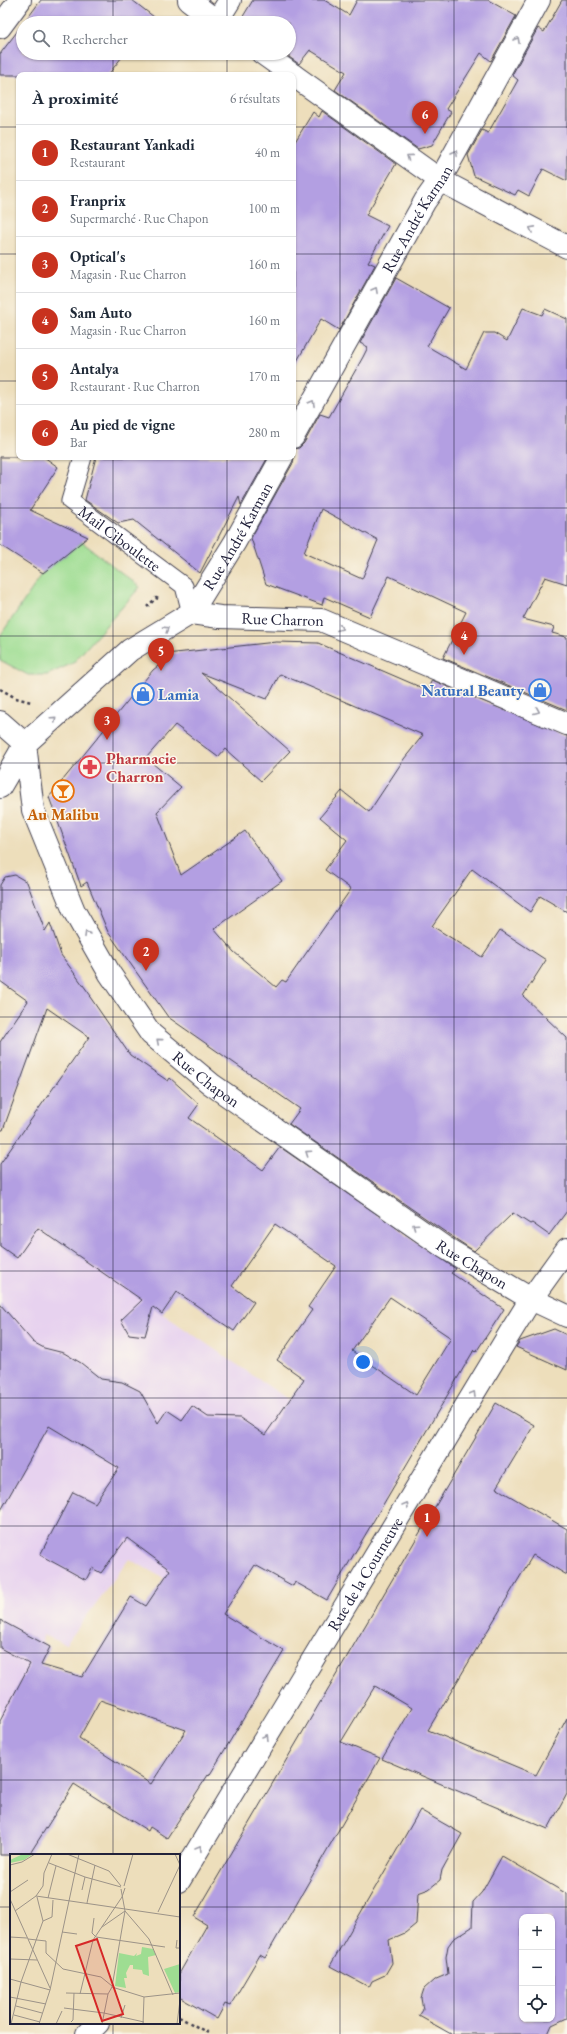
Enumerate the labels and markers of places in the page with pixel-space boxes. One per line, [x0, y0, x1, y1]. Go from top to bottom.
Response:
pin: 6 [412, 101, 438, 134]
pin: 4 [451, 622, 477, 655]
pin: 5 [148, 638, 174, 671]
shop icon: Natural Beauty [527, 677, 553, 703]
place label: Natural Beauty [421, 680, 524, 701]
shop icon: Lamia [130, 681, 156, 707]
place label: Lamia [158, 684, 200, 705]
pin: 3 [94, 707, 120, 740]
place label: Pharmacie Charron [106, 748, 177, 787]
pharmacy icon: Pharmacie Charron [77, 754, 103, 780]
bar icon: Au Malibu [50, 778, 76, 804]
place label: Au Malibu [26, 804, 99, 825]
pin: 2 [133, 938, 159, 971]
pin: 1 [414, 1504, 440, 1537]

